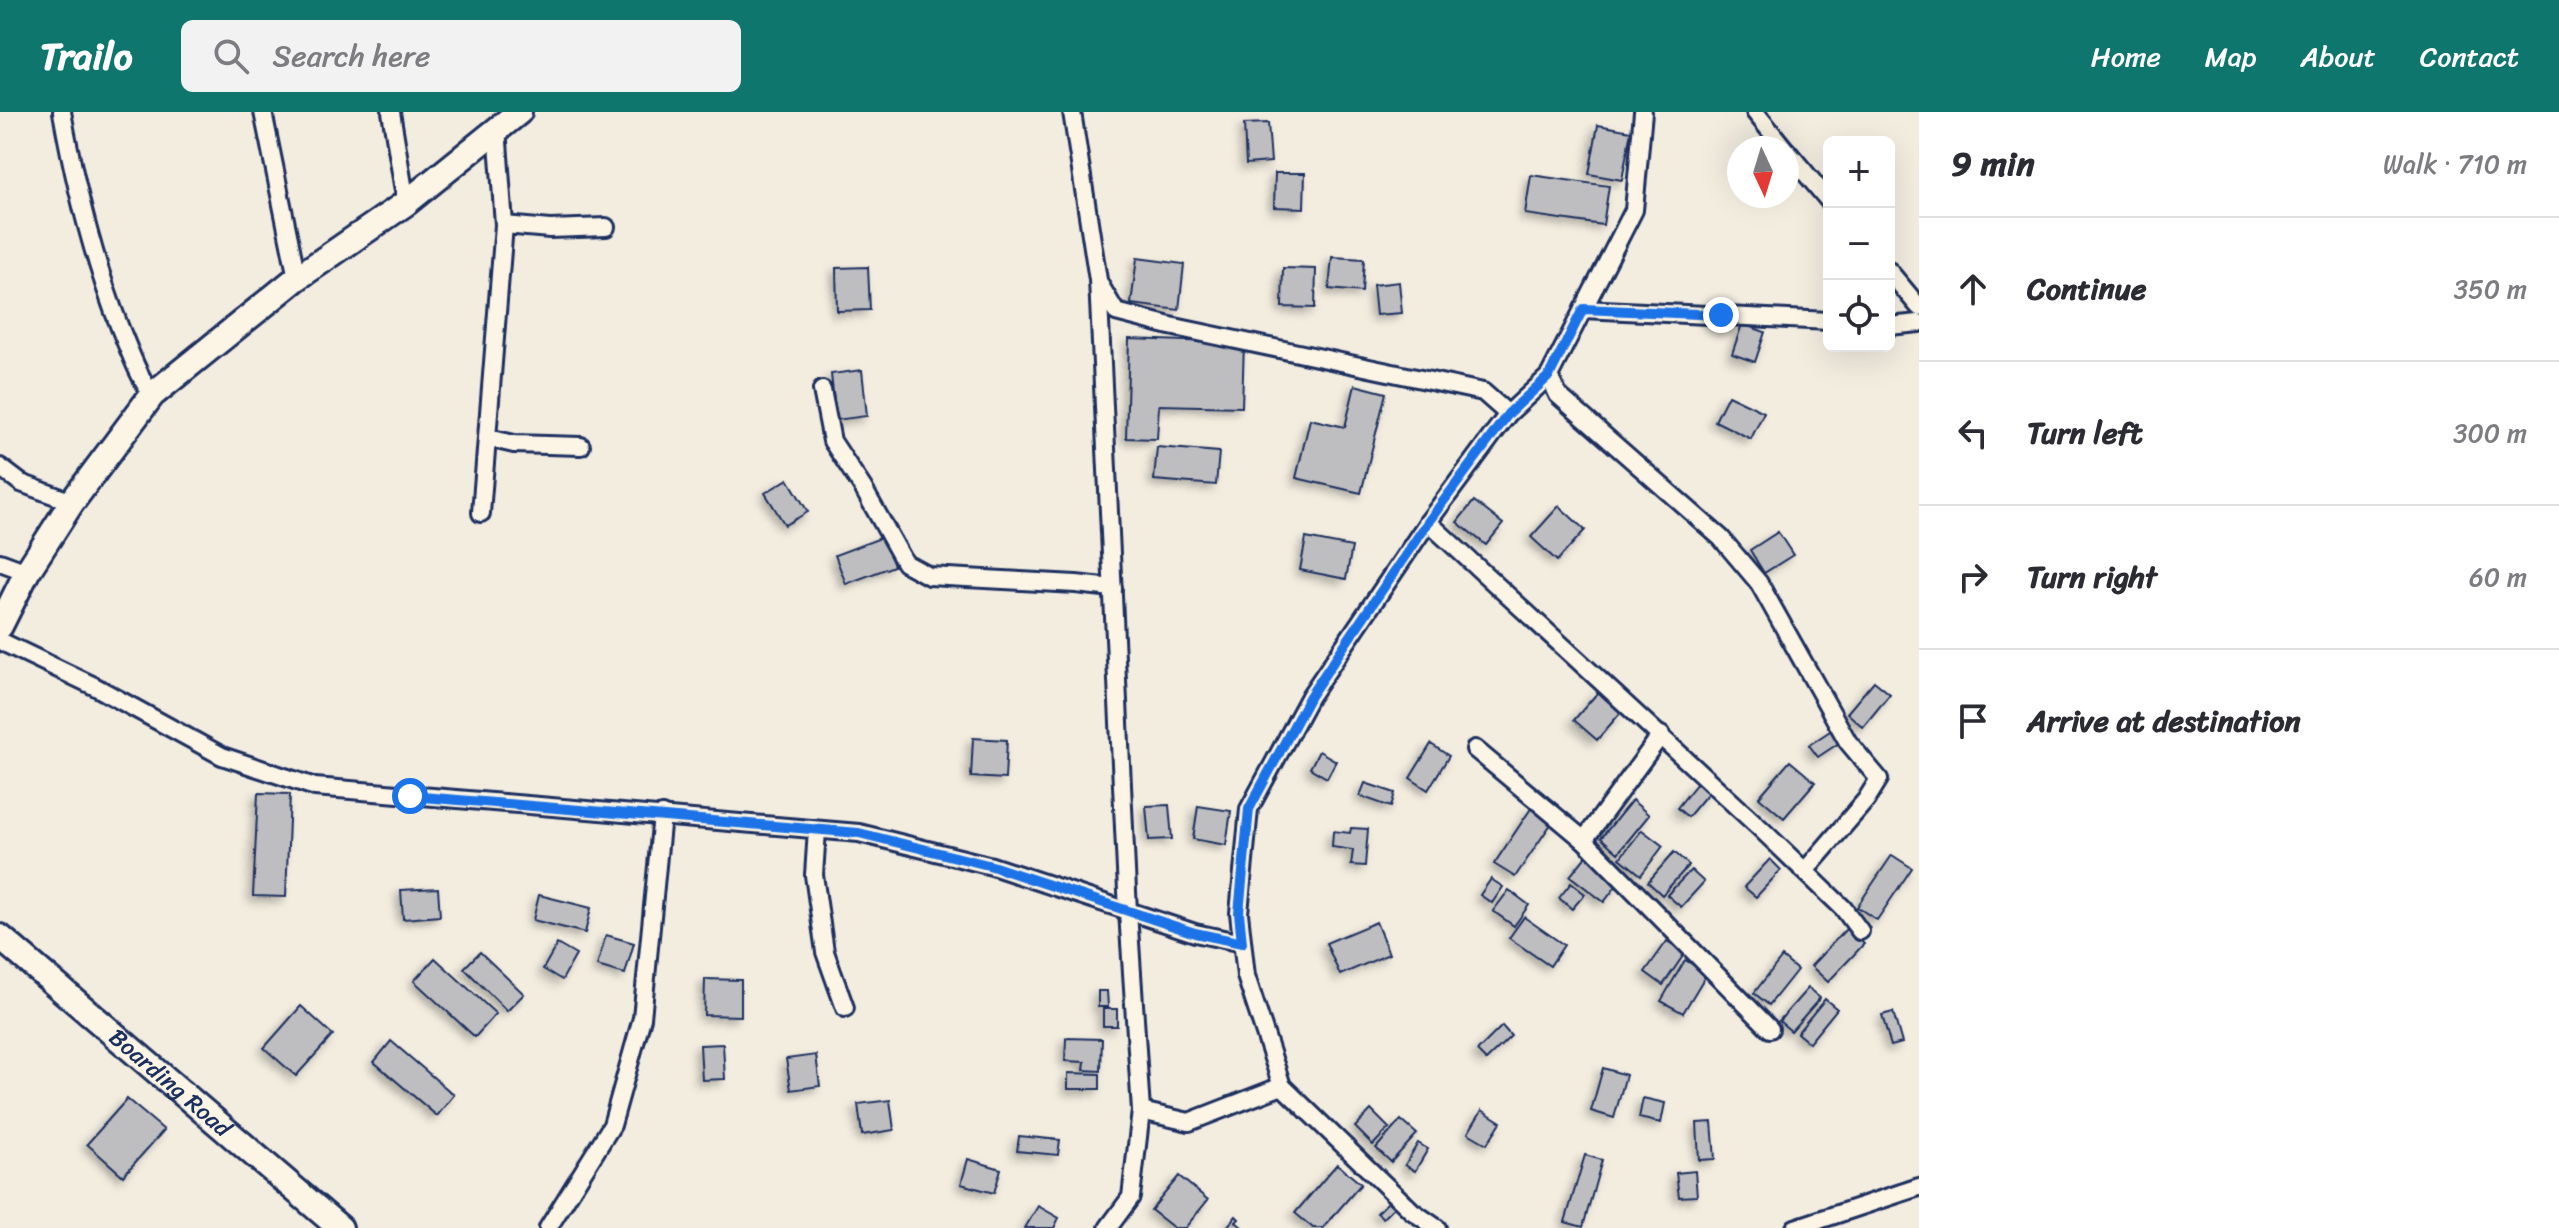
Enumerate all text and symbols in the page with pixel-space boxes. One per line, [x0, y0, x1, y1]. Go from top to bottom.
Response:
search box [181, 20, 741, 92]
text: Trailo [40, 23, 133, 90]
text: Search here [273, 29, 431, 83]
text: Home [2091, 32, 2161, 81]
text: Map [2205, 32, 2256, 81]
text: About [2300, 32, 2376, 81]
text: Contact [2420, 32, 2519, 81]
icon: search [209, 34, 253, 78]
text: 9 min [1951, 134, 2035, 194]
north arrow [1727, 136, 1799, 208]
map controls [1823, 136, 1895, 352]
button: + [1823, 136, 1895, 208]
text: Walk · 710 m [2383, 141, 2527, 187]
button: − [1823, 208, 1895, 280]
text: Continue [2027, 262, 2146, 316]
text: 350 m [2454, 266, 2527, 312]
icon: ahead [1951, 267, 1995, 311]
button: locate [1823, 280, 1895, 352]
route end [1703, 297, 1739, 333]
text: Turn left [2027, 406, 2143, 460]
text: 300 m [2453, 410, 2527, 456]
icon: left [1951, 411, 1995, 455]
text: Turn right [2027, 550, 2157, 604]
text: 60 m [2469, 554, 2527, 600]
icon: right [1951, 555, 1995, 599]
text: Arrive at destination [2027, 694, 2301, 748]
icon: arrive [1951, 699, 1995, 743]
route start [392, 778, 428, 814]
street label: Boarding Road [99, 1017, 242, 1149]

